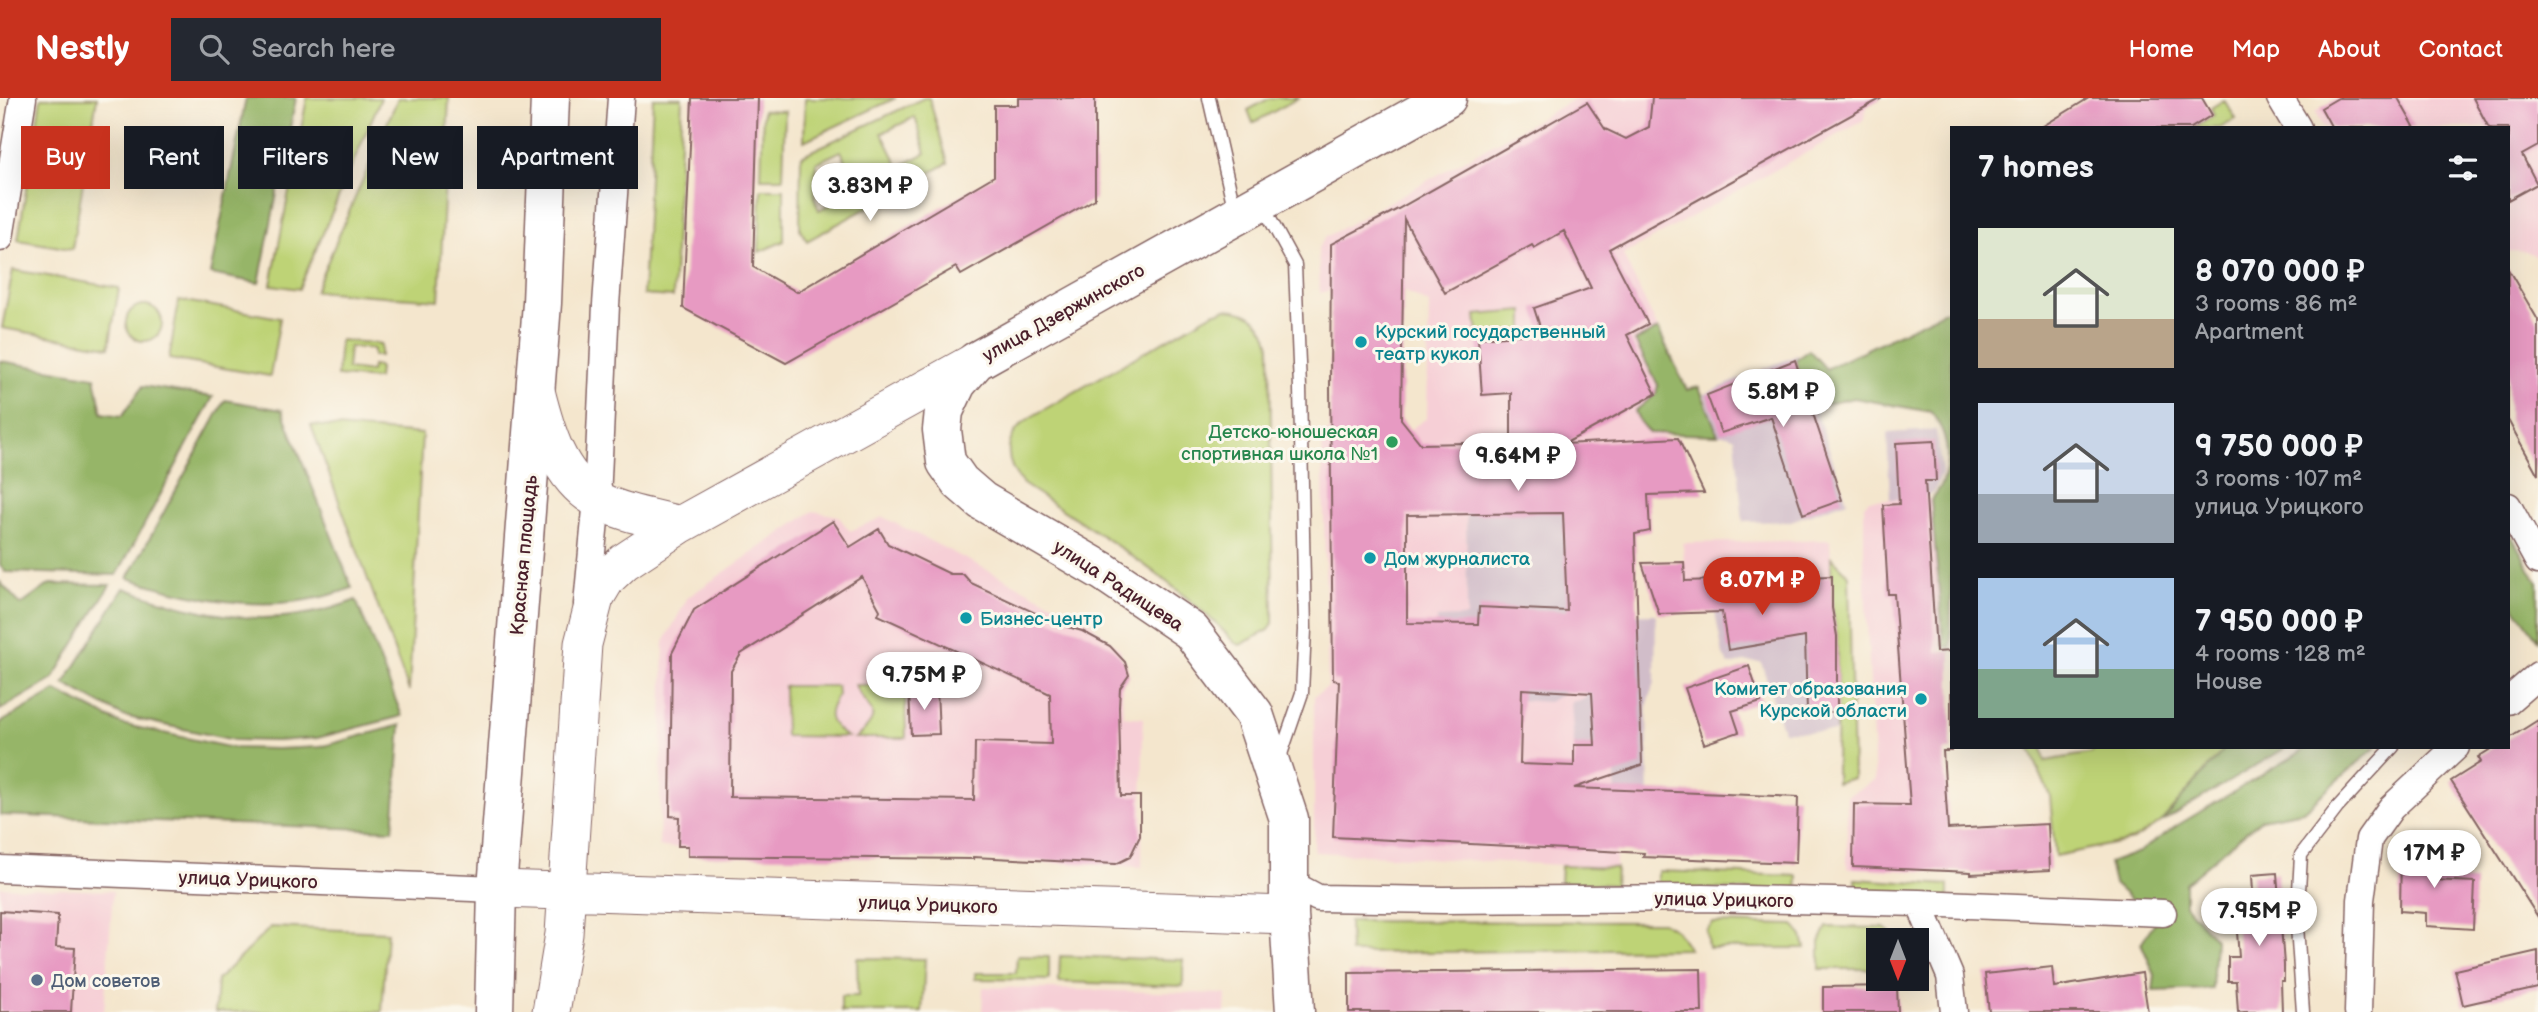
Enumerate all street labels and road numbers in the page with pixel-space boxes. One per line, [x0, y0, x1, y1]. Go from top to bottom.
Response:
street label: улица Дзержинского [979, 259, 1149, 367]
street label: Красная площадь [506, 474, 543, 636]
street label: улица Радищева [1049, 536, 1188, 637]
street label: улица Урицкого [178, 867, 318, 894]
street label: улица Урицкого [1654, 888, 1794, 913]
street label: улица Урицкого [858, 892, 998, 919]

